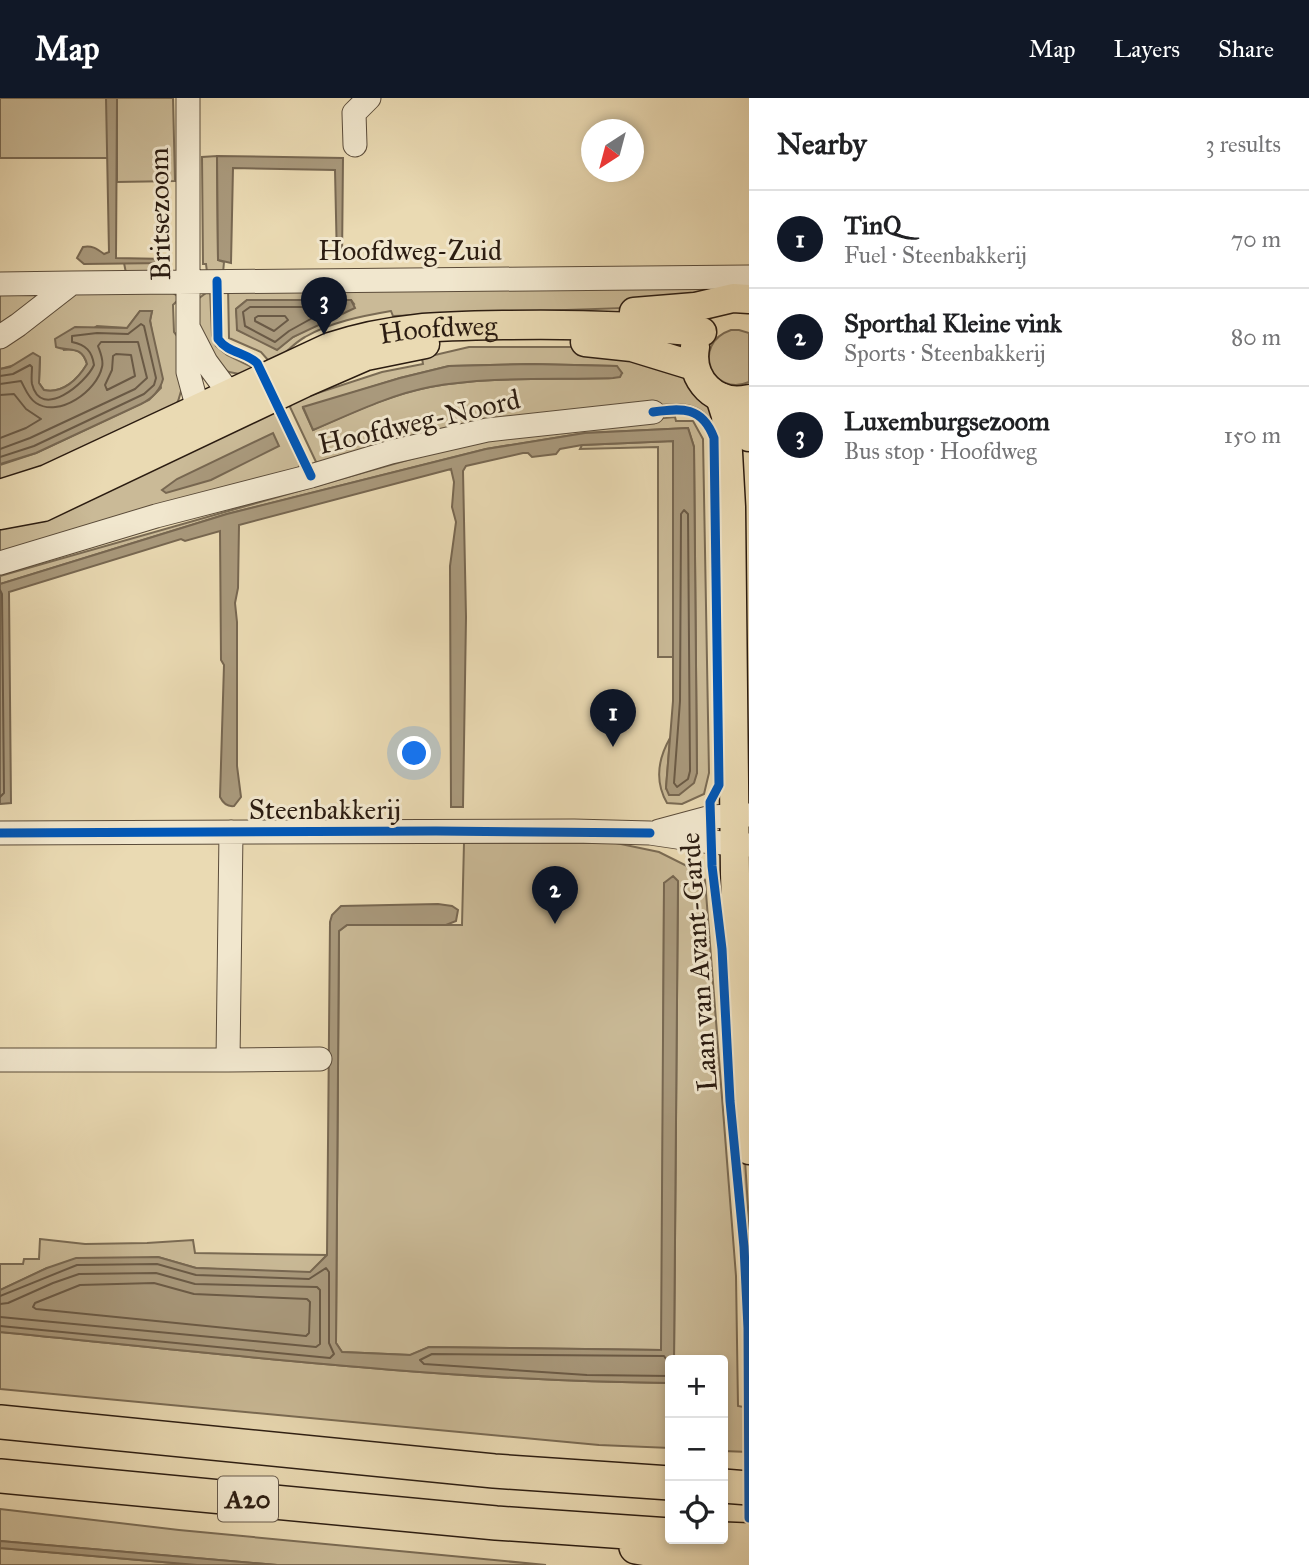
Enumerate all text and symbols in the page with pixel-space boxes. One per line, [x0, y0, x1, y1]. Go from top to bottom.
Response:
text: Map [35, 29, 99, 69]
text: Map [1029, 34, 1076, 64]
text: Layers [1114, 34, 1180, 64]
text: Share [1218, 34, 1274, 64]
north arrow [581, 119, 644, 182]
text: Nearby [777, 126, 867, 162]
text: 3 results [1205, 130, 1281, 158]
street label: Britsezoom [141, 147, 178, 281]
text: TinQ [844, 209, 901, 241]
text: 1 [795, 225, 805, 253]
text: 70 m [1231, 225, 1281, 253]
street label: Hoofdweg-Zuid [318, 233, 502, 268]
text: Fuel · Steenbakkerij [844, 241, 1027, 269]
pin: 3 [301, 277, 347, 335]
text: Sporthal Kleine vink [844, 307, 1062, 339]
street label: Hoofdweg [377, 308, 499, 352]
text: 2 [794, 323, 806, 351]
text: 80 m [1231, 323, 1281, 351]
text: Sports · Steenbakkerij [844, 339, 1046, 367]
street label: Hoofdweg-Noord [315, 381, 524, 462]
text: Luxemburgsezoom [844, 405, 1050, 437]
text: 3 [795, 421, 805, 449]
text: 150 m [1224, 421, 1281, 449]
text: Bus stop · Hoofdweg [844, 437, 1037, 465]
pin: 1 [590, 689, 636, 747]
your location [397, 736, 431, 770]
street label: Steenbakkerij [249, 792, 401, 827]
street label: Laan van Avant-Garde [672, 831, 725, 1093]
pin: 2 [532, 866, 578, 924]
map controls [665, 1355, 728, 1544]
button: + [665, 1355, 728, 1418]
button: − [665, 1418, 728, 1481]
road number: A20 [218, 1476, 278, 1522]
button: locate [665, 1481, 728, 1544]

